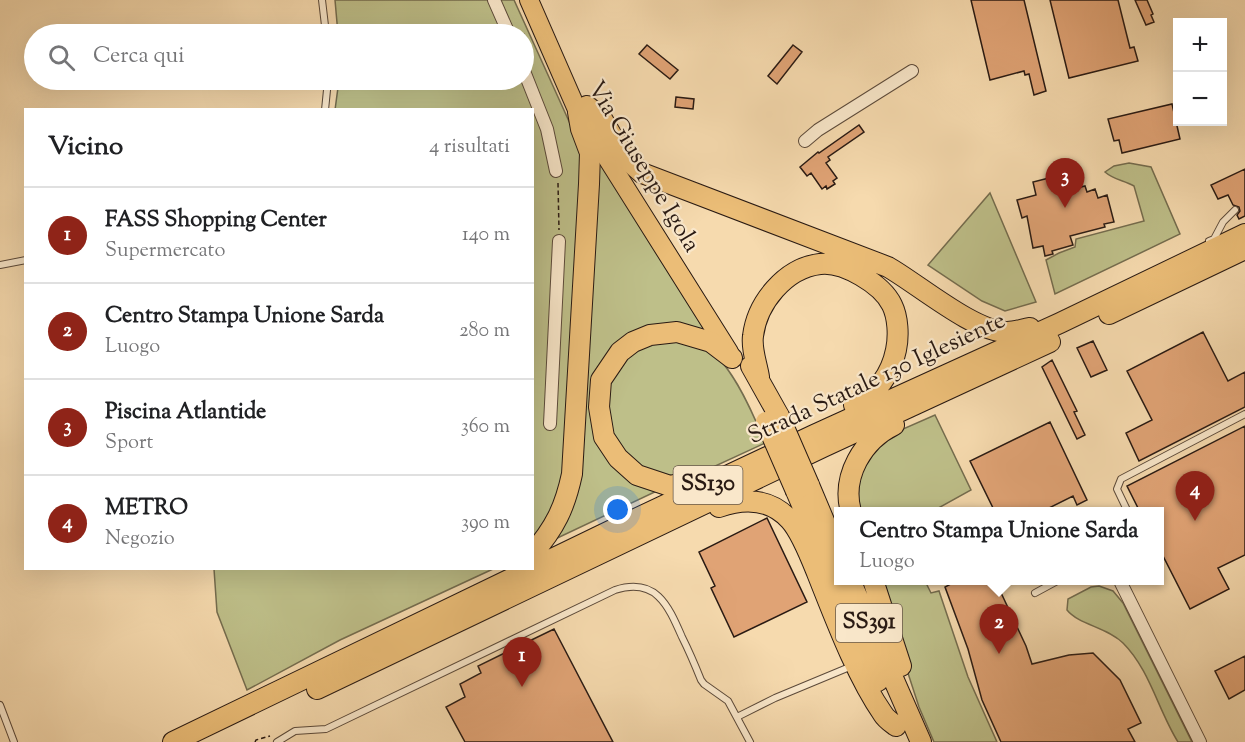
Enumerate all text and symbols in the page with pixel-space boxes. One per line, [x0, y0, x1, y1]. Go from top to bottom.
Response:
map controls [1173, 18, 1227, 126]
button: + [1173, 18, 1227, 72]
search box [24, 24, 534, 90]
icon: search [45, 41, 78, 74]
text: Cerca qui [93, 41, 184, 73]
button: − [1173, 72, 1227, 126]
street label: Via Giuseppe Igola [578, 75, 708, 259]
text: Vicino [48, 129, 123, 166]
text: 4 risultati [429, 133, 510, 162]
pin: 3 [1046, 158, 1084, 208]
text: FASS Shopping Center [105, 205, 327, 237]
text: 1 [64, 221, 71, 250]
text: 140 m [462, 221, 510, 250]
text: Supermercato [105, 237, 225, 266]
text: Centro Stampa Unione Sarda [105, 301, 384, 333]
street label: Strada Statale 130 Iglesiente [743, 304, 1011, 454]
text: 2 [63, 317, 72, 346]
text: 280 m [459, 317, 510, 346]
text: Luogo [105, 333, 160, 362]
text: Piscina Atlantide [105, 397, 266, 429]
text: 3 [63, 413, 72, 442]
text: 360 m [461, 413, 510, 442]
text: Sport [105, 429, 153, 458]
road number: SS130 [674, 466, 742, 504]
pin: 4 [1176, 472, 1214, 521]
text: METRO [105, 493, 188, 525]
your location [603, 495, 632, 524]
popup [834, 507, 1164, 585]
text: 4 [62, 509, 73, 538]
text: 390 m [461, 509, 510, 538]
text: Centro Stampa Unione Sarda [859, 516, 1139, 548]
text: Negozio [105, 525, 175, 554]
text: Luogo [859, 548, 915, 577]
road number: SS391 [836, 604, 902, 642]
pin: 2 [980, 604, 1018, 654]
pin: 1 [502, 638, 542, 687]

